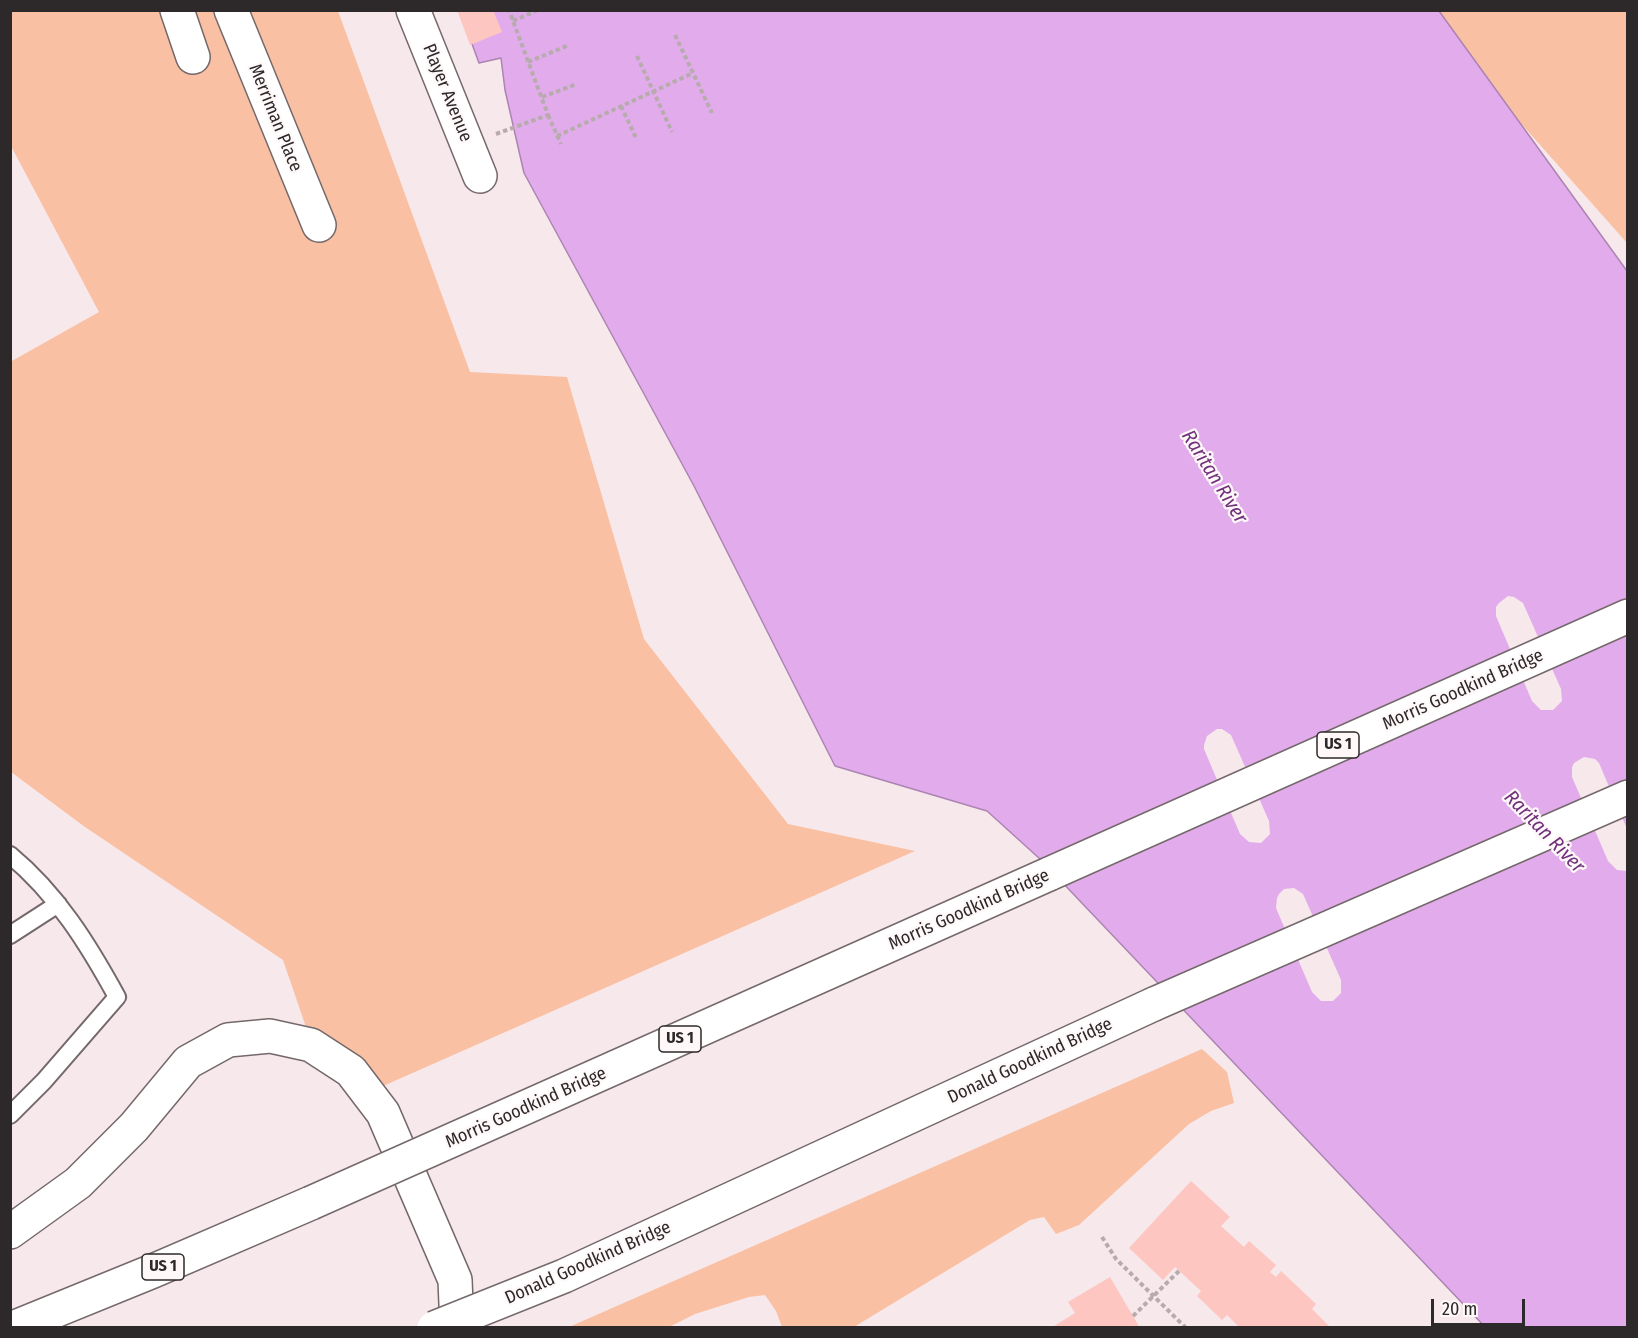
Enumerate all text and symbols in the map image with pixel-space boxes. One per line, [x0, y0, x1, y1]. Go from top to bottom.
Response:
street label: Player Avenue [418, 41, 476, 145]
street label: Merriman Place [244, 61, 306, 175]
water label: Raritan River [1176, 426, 1252, 528]
street label: Morris Goodkind Bridge [1379, 645, 1547, 735]
road number: US 1 [1317, 732, 1359, 758]
water label: Raritan River [1499, 786, 1589, 878]
street label: Morris Goodkind Bridge [885, 865, 1053, 955]
street label: Donald Goodkind Bridge [944, 1013, 1116, 1109]
road number: US 1 [659, 1026, 701, 1052]
street label: Morris Goodkind Bridge [442, 1063, 610, 1153]
street label: Donald Goodkind Bridge [502, 1217, 674, 1309]
road number: US 1 [142, 1254, 184, 1280]
scale bar [1434, 1287, 1528, 1325]
text: 20 m [1442, 1298, 1477, 1320]

